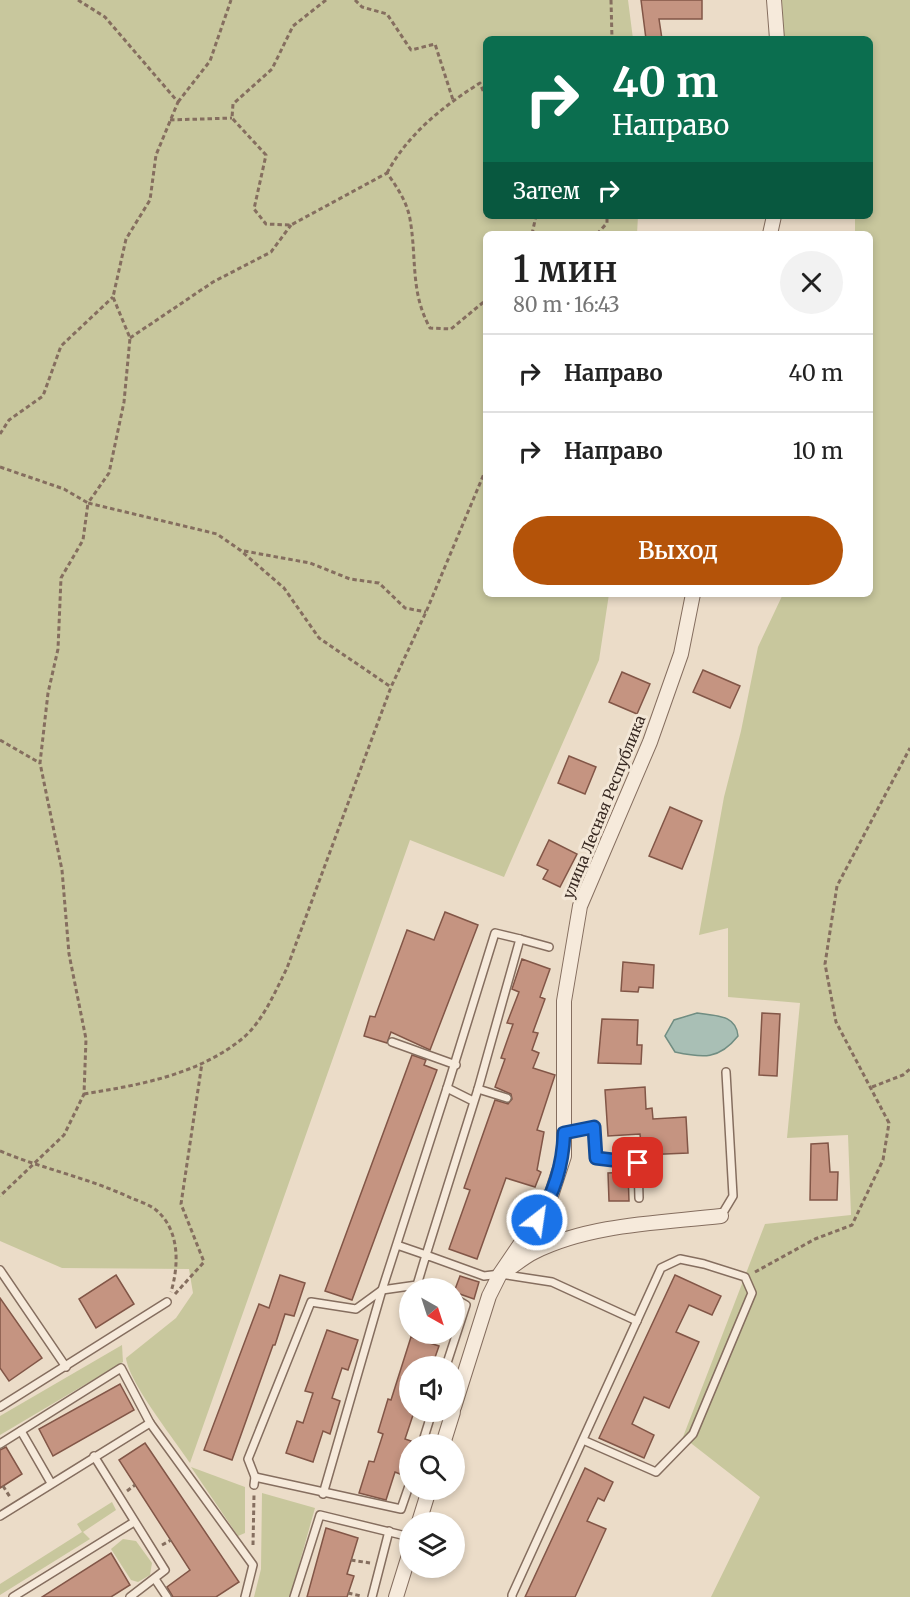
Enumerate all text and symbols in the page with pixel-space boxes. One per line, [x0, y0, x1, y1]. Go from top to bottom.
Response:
text: 40 m [612, 56, 718, 108]
icon: right [513, 60, 591, 138]
text: Направо [612, 108, 729, 142]
icon: right [592, 174, 625, 207]
text: Затем [513, 177, 580, 205]
text: 1 мин [513, 247, 617, 292]
button: close [780, 251, 843, 314]
text: 80 m · 16:43 [513, 292, 620, 317]
icon: right [513, 357, 546, 390]
text: Направо [564, 359, 663, 387]
text: 40 m [788, 359, 843, 387]
icon: right [513, 435, 546, 468]
text: Направо [564, 437, 663, 465]
text: 10 m [793, 437, 843, 465]
button: Выход [513, 516, 843, 585]
street label: улица Лесная Республика [558, 712, 650, 902]
pin [612, 1137, 663, 1188]
icon: arrive [621, 1146, 654, 1179]
position arrow [505, 1188, 569, 1252]
north arrow [399, 1278, 465, 1344]
map controls [399, 1278, 465, 1578]
button: sound [399, 1356, 465, 1422]
button: search [399, 1434, 465, 1500]
button: layers [399, 1512, 465, 1578]

